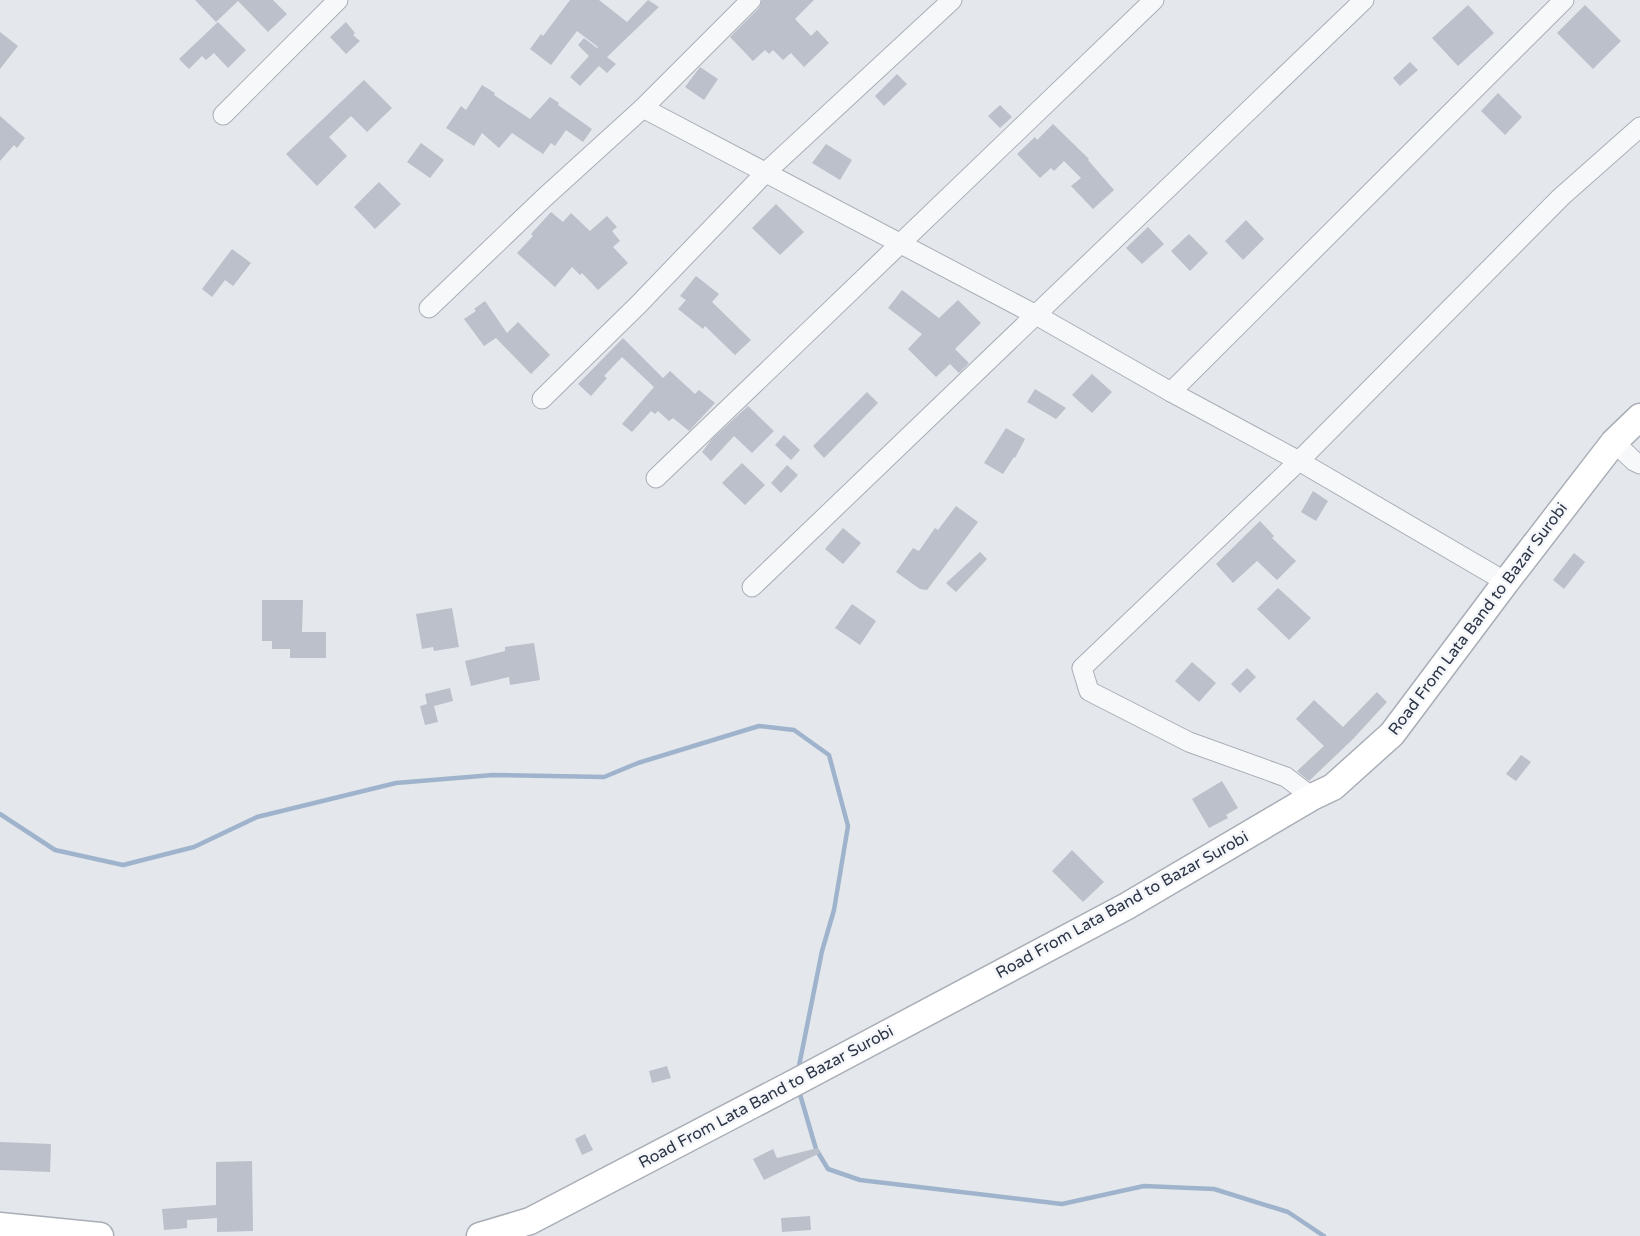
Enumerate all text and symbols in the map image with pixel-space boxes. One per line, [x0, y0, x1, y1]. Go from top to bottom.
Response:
street label: Road From Lata Band to Bazar Surobi [1384, 499, 1572, 739]
street label: Road From Lata Band to Bazar Surobi [992, 827, 1252, 983]
street label: Road From Lata Band to Bazar Surobi [635, 1021, 897, 1173]

